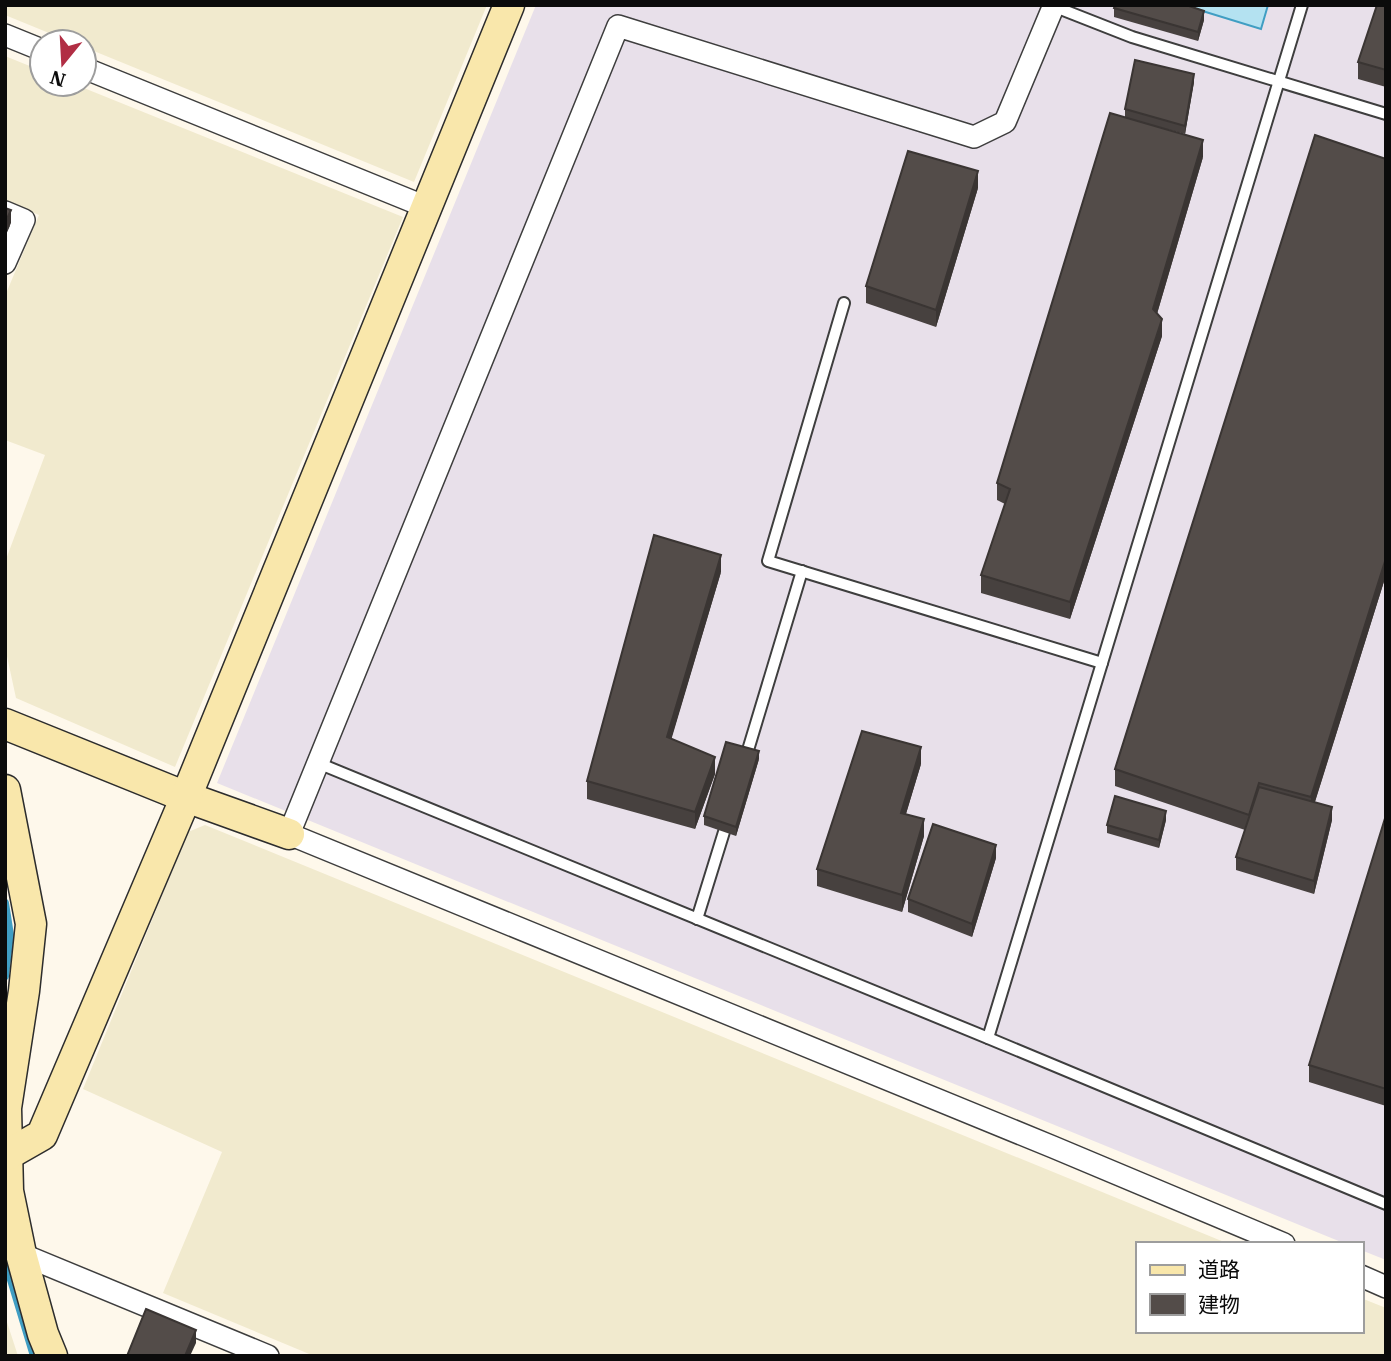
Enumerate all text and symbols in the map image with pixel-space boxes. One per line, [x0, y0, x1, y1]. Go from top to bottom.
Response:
north arrow [28, 28, 98, 98]
text: N [47, 65, 69, 93]
legend [1136, 1242, 1363, 1333]
text: 道路 [1198, 1255, 1240, 1283]
text: 建物 [1198, 1290, 1240, 1318]

